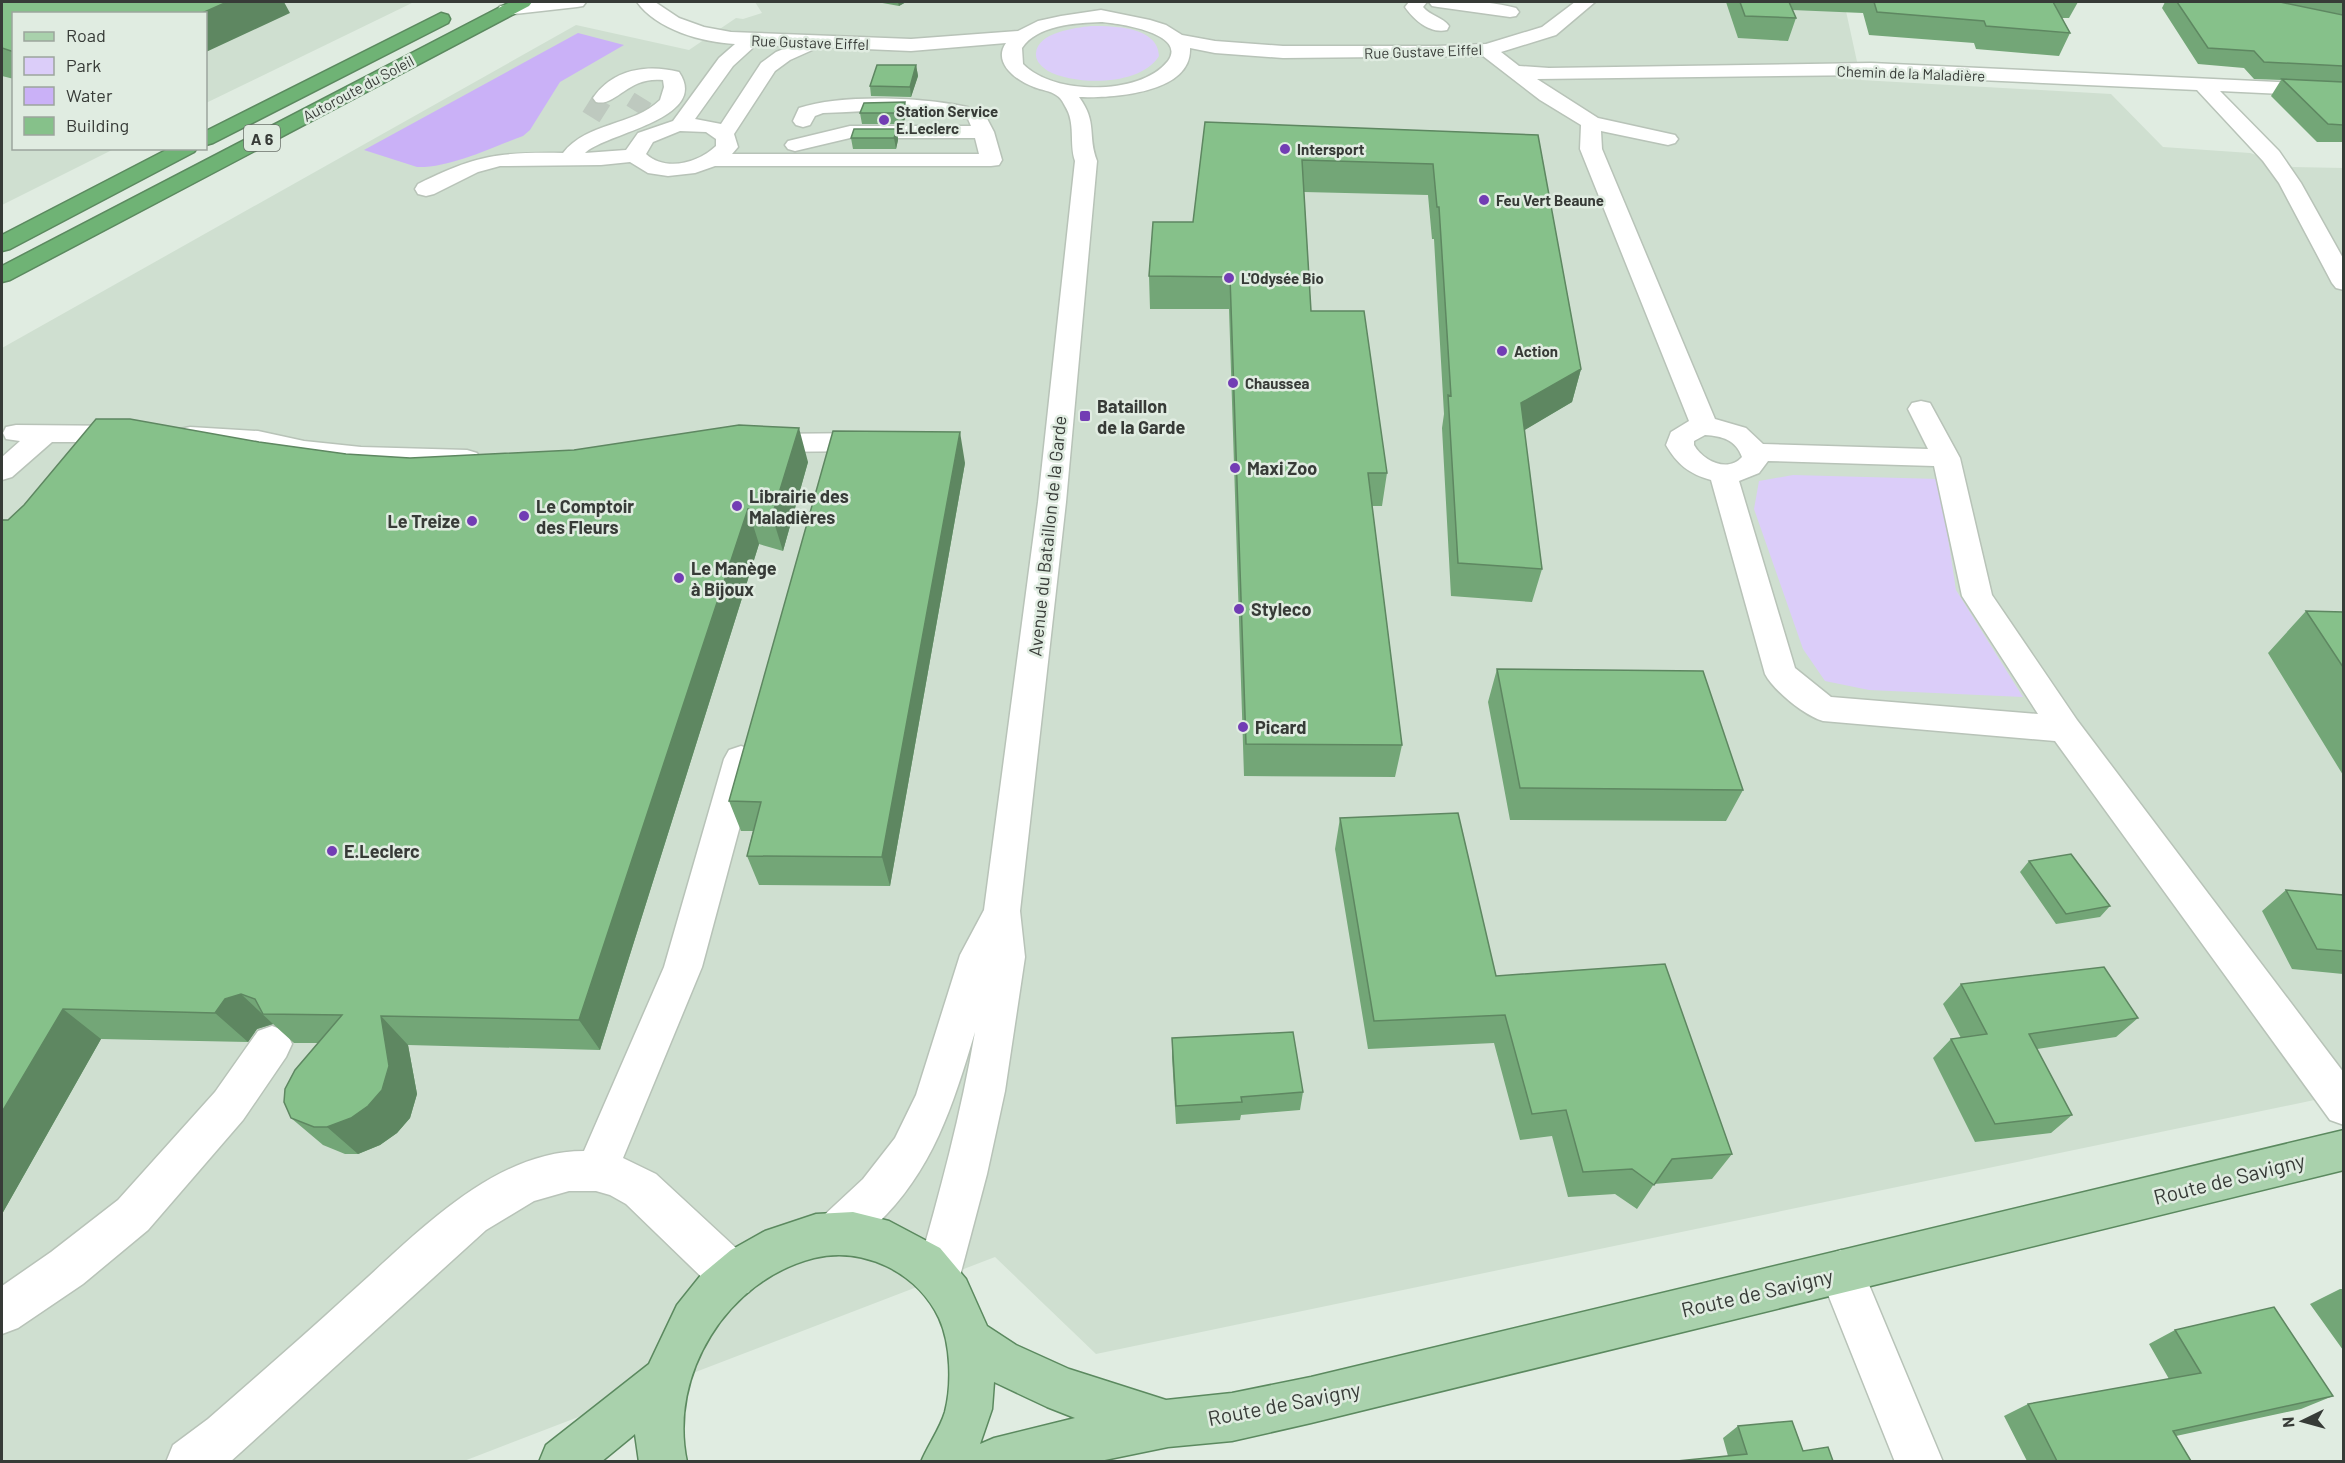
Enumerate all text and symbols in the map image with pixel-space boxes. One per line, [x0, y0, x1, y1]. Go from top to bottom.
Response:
legend [12, 12, 207, 150]
text: Road [66, 24, 106, 46]
street label: Rue Gustave Eiffel [751, 31, 869, 53]
street label: Rue Gustave Eiffel [1364, 40, 1482, 62]
street label: Autoroute du Soleil [299, 51, 417, 125]
text: Park [66, 54, 101, 76]
street label: Chemin de la Maladière [1836, 61, 1986, 85]
text: Water [66, 84, 113, 106]
place label: Station Service E.Leclerc [896, 102, 998, 137]
marker: Station Service E.Leclerc [877, 113, 891, 127]
text: Building [66, 114, 129, 136]
road number: A 6 [244, 125, 280, 151]
place label: Intersport [1297, 140, 1365, 158]
marker: Intersport [1278, 142, 1292, 156]
place label: Feu Vert Beaune [1496, 191, 1604, 209]
marker: Feu Vert Beaune [1477, 193, 1491, 207]
place label: L'Odysée Bio [1241, 269, 1324, 287]
marker: L'Odysée Bio [1222, 271, 1236, 285]
place label: Action [1514, 342, 1558, 360]
marker: Action [1495, 344, 1509, 358]
place label: Chaussea [1245, 374, 1309, 392]
marker: Chaussea [1226, 376, 1240, 390]
place label: Bataillon de la Garde [1097, 395, 1185, 438]
marker: Bataillon de la Garde [1078, 409, 1092, 423]
street label: Avenue du Bataillon de la Garde [1023, 415, 1071, 657]
place label: Maxi Zoo [1247, 457, 1317, 479]
marker: Maxi Zoo [1228, 461, 1242, 475]
place label: Librairie des Maladières [749, 485, 849, 528]
place label: Le Comptoir des Fleurs [536, 495, 634, 538]
marker: Librairie des Maladières [730, 499, 744, 513]
marker: Le Comptoir des Fleurs [517, 509, 531, 523]
place label: Le Treize [388, 510, 460, 532]
marker: Le Treize [465, 514, 479, 528]
place label: Le Manège à Bijoux [691, 557, 777, 600]
marker: Le Manège à Bijoux [672, 571, 686, 585]
place label: Styleco [1251, 598, 1311, 620]
marker: Styleco [1232, 602, 1246, 616]
place label: Picard [1255, 716, 1306, 738]
marker: Picard [1236, 720, 1250, 734]
place label: E.Leclerc [344, 840, 420, 862]
marker: E.Leclerc [325, 844, 339, 858]
street label: Route de Savigny [2151, 1147, 2308, 1209]
street label: Route de Savigny [1679, 1262, 1836, 1322]
street label: Route de Savigny [1205, 1376, 1363, 1430]
north arrow [2273, 1391, 2333, 1451]
text: N [2278, 1416, 2297, 1428]

